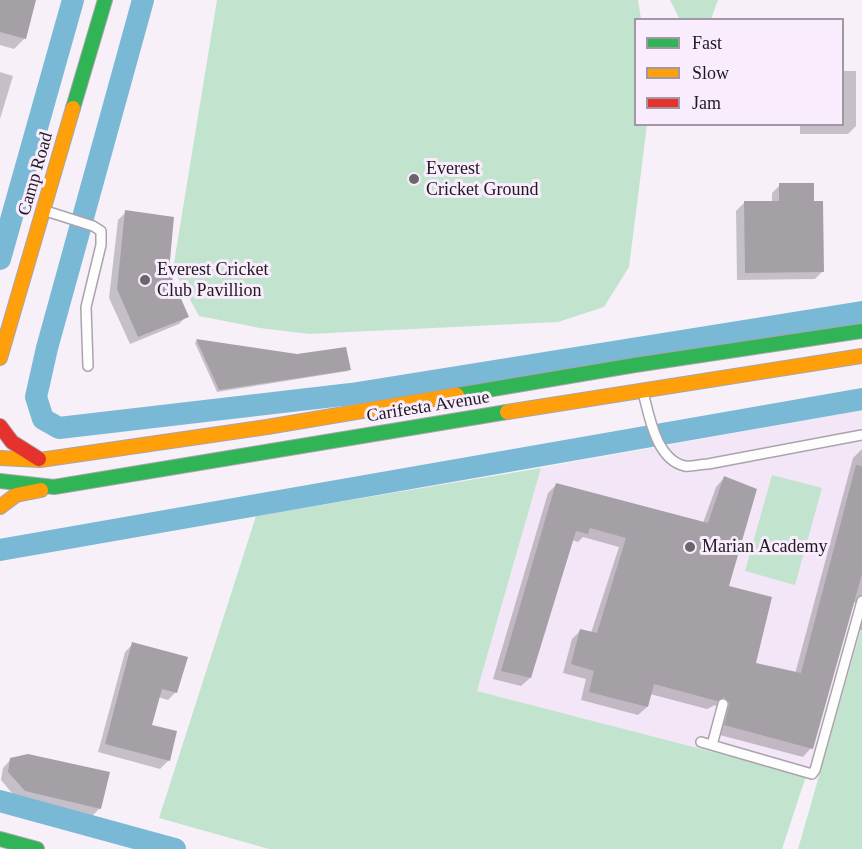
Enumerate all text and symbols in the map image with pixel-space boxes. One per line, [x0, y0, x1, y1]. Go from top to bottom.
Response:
legend [634, 18, 844, 126]
text: Fast [692, 33, 722, 53]
text: Slow [692, 63, 729, 83]
text: Jam [692, 93, 721, 113]
street label: Camp Road [14, 130, 58, 218]
place label: Everest Cricket Ground [426, 158, 538, 201]
marker: Everest Cricket Ground [407, 172, 421, 186]
place label: Everest Cricket Club Pavillion [157, 259, 268, 302]
marker: Everest Cricket Club Pavillion [138, 273, 152, 287]
street label: Carifesta Avenue [365, 387, 491, 427]
place label: Marian Academy [702, 536, 827, 558]
marker: Marian Academy [683, 540, 697, 554]

